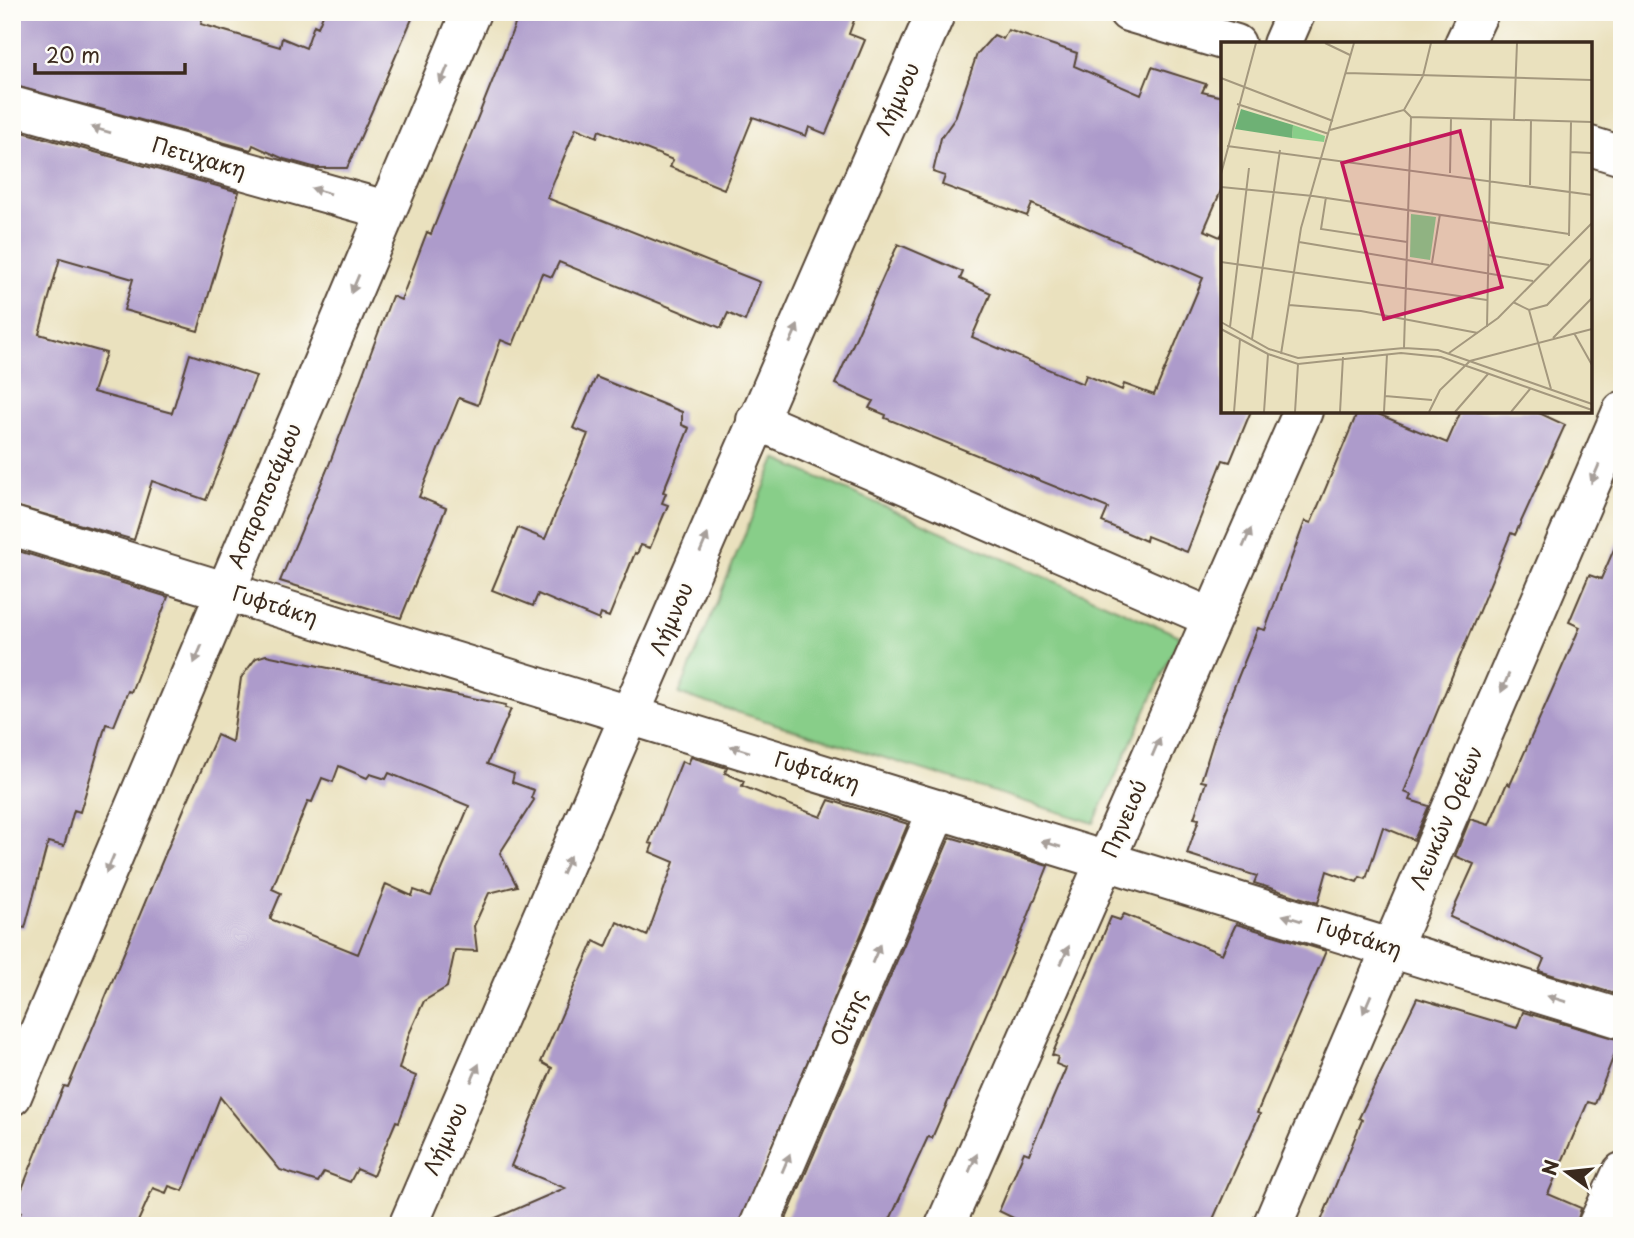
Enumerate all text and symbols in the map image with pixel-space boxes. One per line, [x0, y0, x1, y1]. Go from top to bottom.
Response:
scale bar [35, 32, 186, 76]
text: 20 m [46, 38, 100, 70]
inset map [1221, 42, 1592, 413]
street label: Λήμνου [866, 57, 926, 140]
one-way arrow [438, 65, 450, 85]
one-way arrow [91, 125, 112, 135]
street label: Πετιχακη [149, 127, 251, 185]
one-way arrow [310, 186, 331, 196]
one-way arrow [349, 274, 360, 295]
one-way arrow [788, 324, 800, 344]
street label: Ασπροποτάμου [218, 418, 308, 573]
one-way arrow [1589, 463, 1600, 484]
one-way arrow [1241, 528, 1253, 548]
one-way arrow [698, 533, 710, 553]
street label: Γυφτάκη [229, 576, 322, 632]
street label: Λήμνου [640, 577, 700, 660]
one-way arrow [192, 643, 203, 664]
one-way arrow [1499, 672, 1510, 693]
one-way arrow [1150, 737, 1162, 757]
street label: Λευκών Ορέων [1400, 740, 1490, 894]
street label: Γυφτάκη [771, 742, 864, 798]
one-way arrow [729, 743, 750, 753]
street label: Πηνειού [1092, 774, 1154, 862]
one-way arrow [1041, 838, 1062, 848]
one-way arrow [104, 853, 115, 874]
one-way arrow [560, 855, 572, 875]
street label: Γυφτάκη [1313, 908, 1406, 964]
one-way arrow [1282, 912, 1303, 922]
one-way arrow [870, 944, 882, 964]
one-way arrow [1059, 945, 1071, 965]
street label: Οίτης [821, 984, 873, 1050]
one-way arrow [1546, 993, 1567, 1004]
one-way arrow [1361, 994, 1373, 1014]
one-way arrow [470, 1063, 481, 1084]
street label: Λήμνου [414, 1097, 474, 1180]
north arrow [1532, 1136, 1602, 1206]
one-way arrow [781, 1152, 792, 1173]
one-way arrow [968, 1153, 979, 1174]
text: N [1534, 1156, 1565, 1178]

